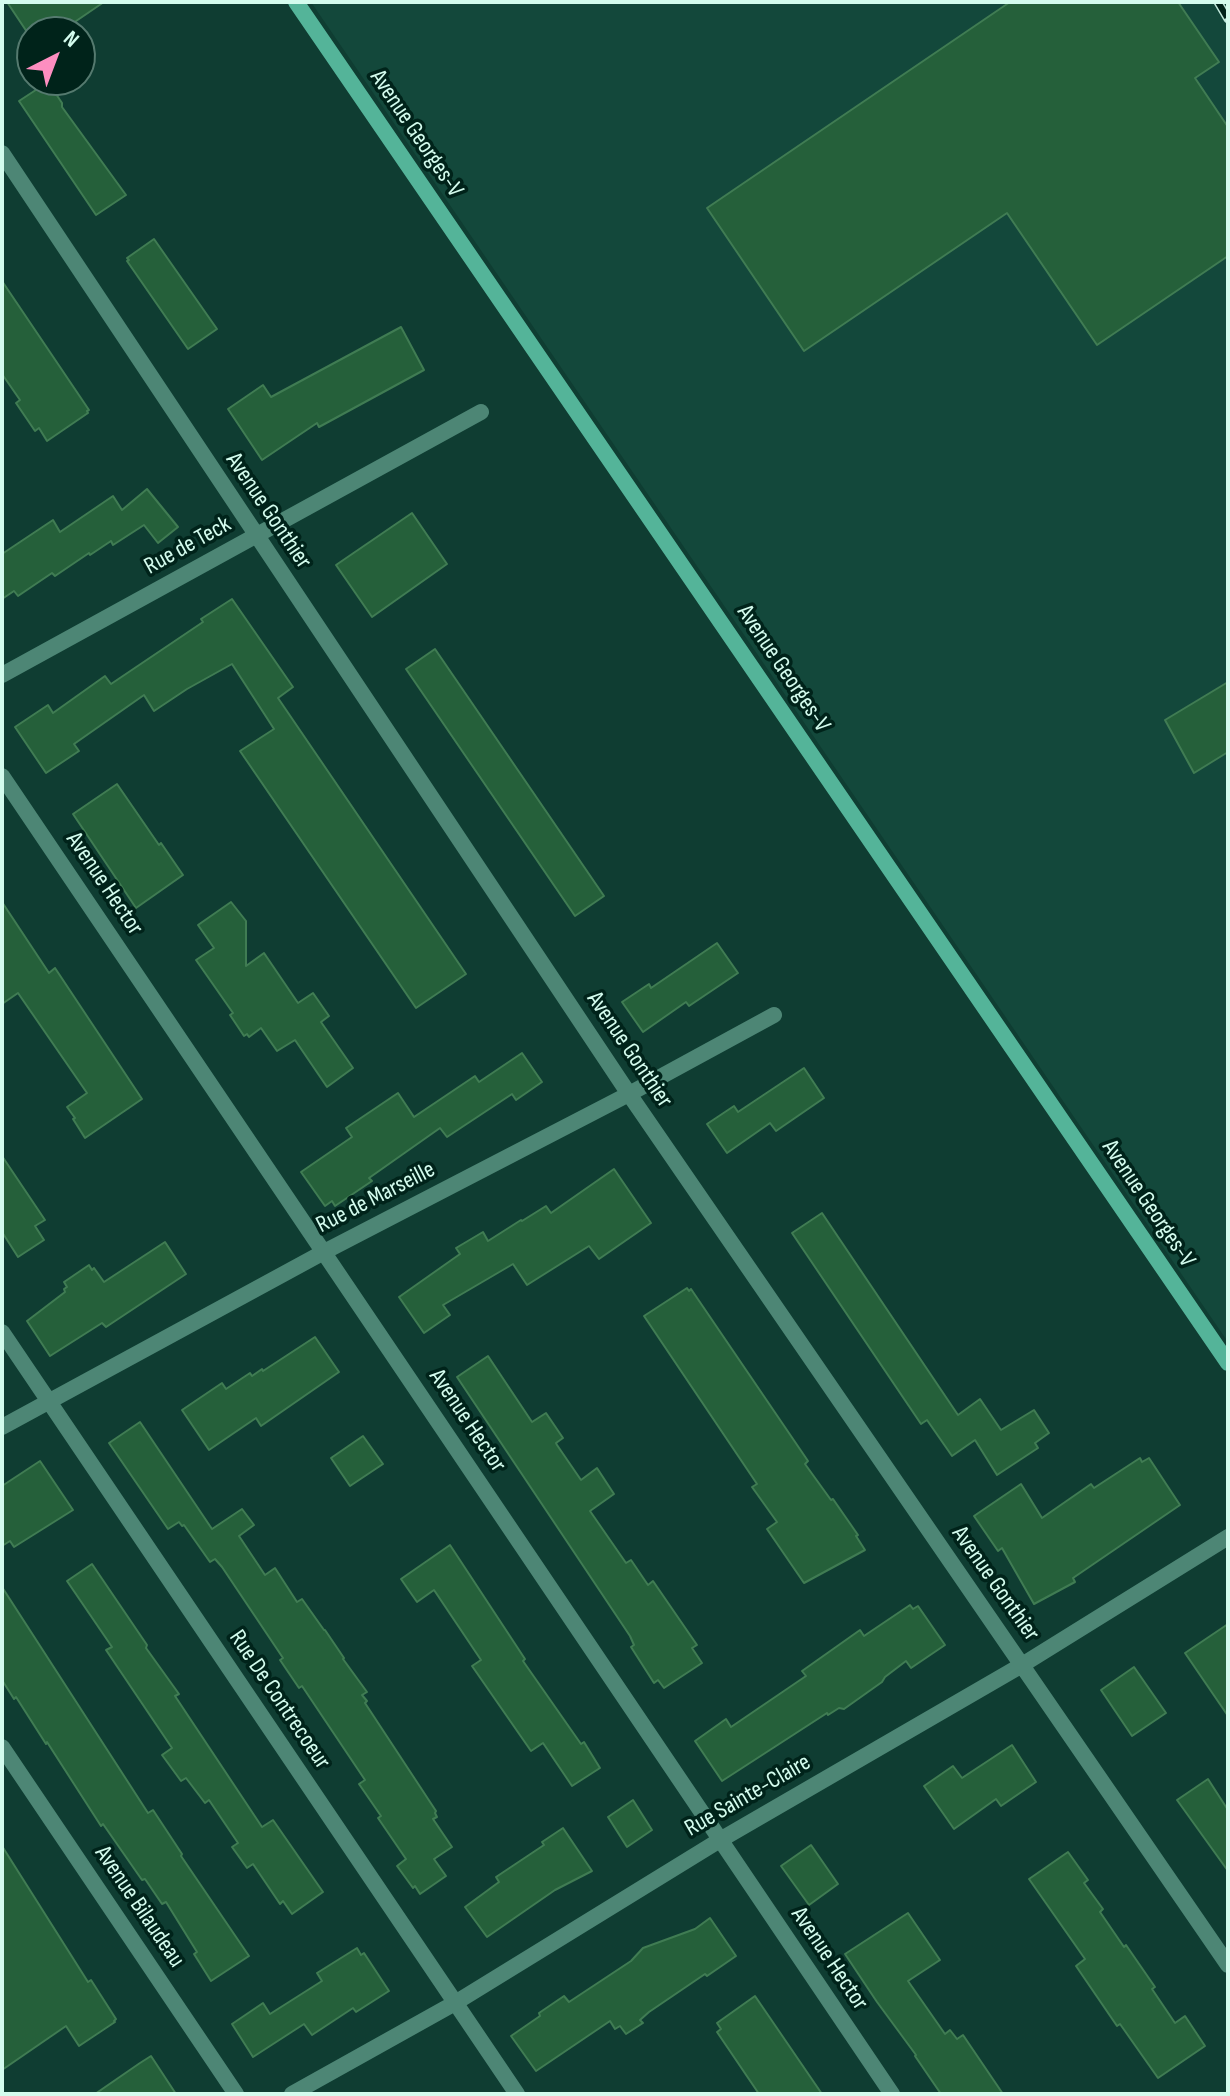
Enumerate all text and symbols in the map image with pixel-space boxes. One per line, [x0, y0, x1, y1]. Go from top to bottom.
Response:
north arrow [16, 16, 96, 96]
text: N [58, 25, 84, 53]
street label: Avenue Georges-V [363, 65, 469, 203]
street label: Avenue Gonthier [219, 448, 317, 574]
street label: Rue de Teck [140, 510, 236, 582]
street label: Avenue Georges-V [730, 600, 836, 738]
street label: Avenue Hector [59, 827, 149, 941]
street label: Avenue Gonthier [580, 987, 678, 1113]
street label: Avenue Georges-V [1095, 1135, 1201, 1273]
street label: Rue de Marseille [312, 1156, 440, 1240]
street label: Avenue Hector [422, 1364, 512, 1478]
street label: Avenue Gonthier [945, 1521, 1045, 1647]
street label: Rue De Contrecoeur [222, 1625, 336, 1775]
street label: Rue Sainte-Claire [680, 1748, 816, 1844]
street label: Avenue Bilaudeau [88, 1841, 190, 1973]
street label: Avenue Hector [784, 1902, 874, 2016]

